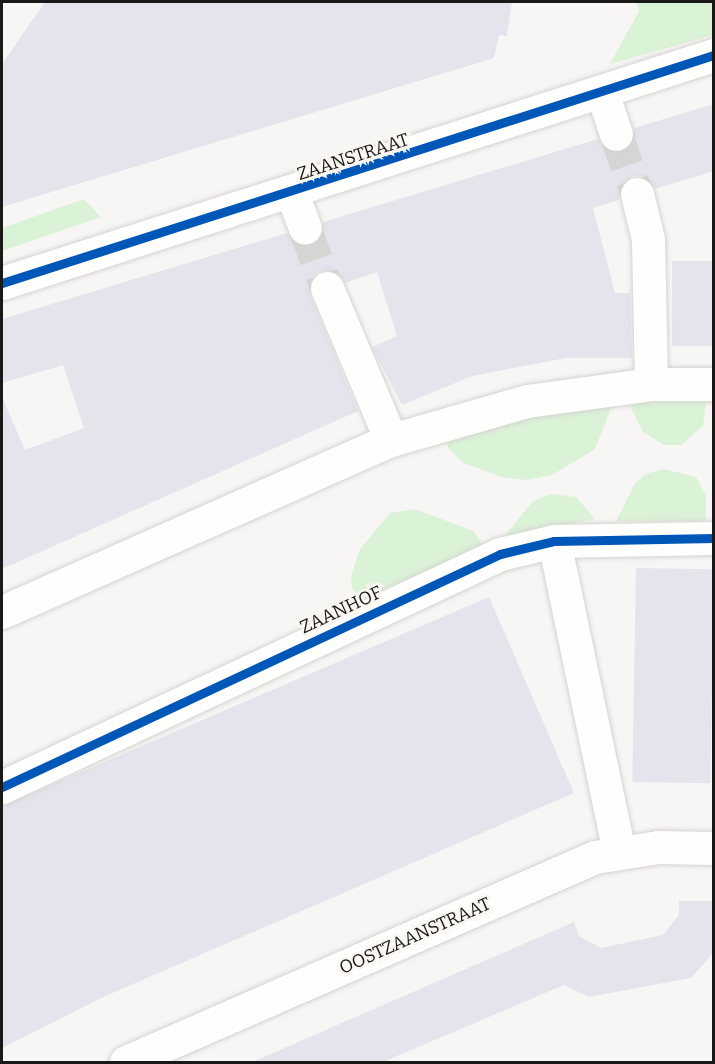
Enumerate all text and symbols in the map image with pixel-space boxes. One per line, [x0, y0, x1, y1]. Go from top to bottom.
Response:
street label: ZAANSTRAAT [294, 129, 412, 185]
street label: ZAANHOF [297, 582, 385, 638]
street label: OOSTZAANSTRAAT [336, 893, 494, 979]

